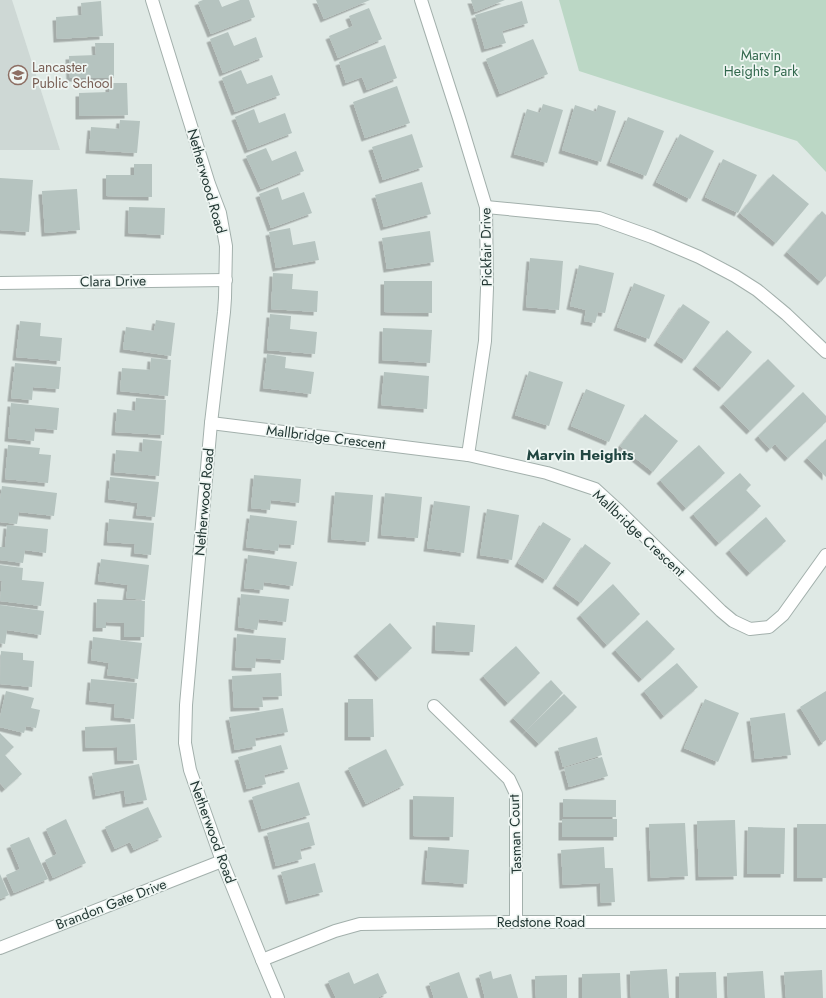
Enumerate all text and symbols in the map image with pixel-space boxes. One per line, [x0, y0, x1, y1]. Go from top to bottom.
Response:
park label: Marvin Heights Park [724, 45, 799, 81]
place label: Lancaster Public School [32, 57, 113, 93]
school or university icon: Lancaster Public School [7, 64, 29, 86]
street label: Netherwood Road [182, 126, 232, 236]
street label: Pickfair Drive [475, 207, 497, 287]
street label: Clara Drive [80, 270, 146, 292]
street label: Mallbridge Crescent [265, 420, 387, 454]
district label: Marvin Heights [526, 444, 634, 466]
street label: Netherwood Road [189, 447, 219, 557]
street label: Mallbridge Crescent [588, 485, 690, 582]
street label: Netherwood Road [185, 778, 241, 886]
street label: Tasman Court [504, 793, 526, 874]
street label: Brandon Gate Drive [53, 874, 169, 934]
street label: Redstone Road [497, 912, 585, 932]

